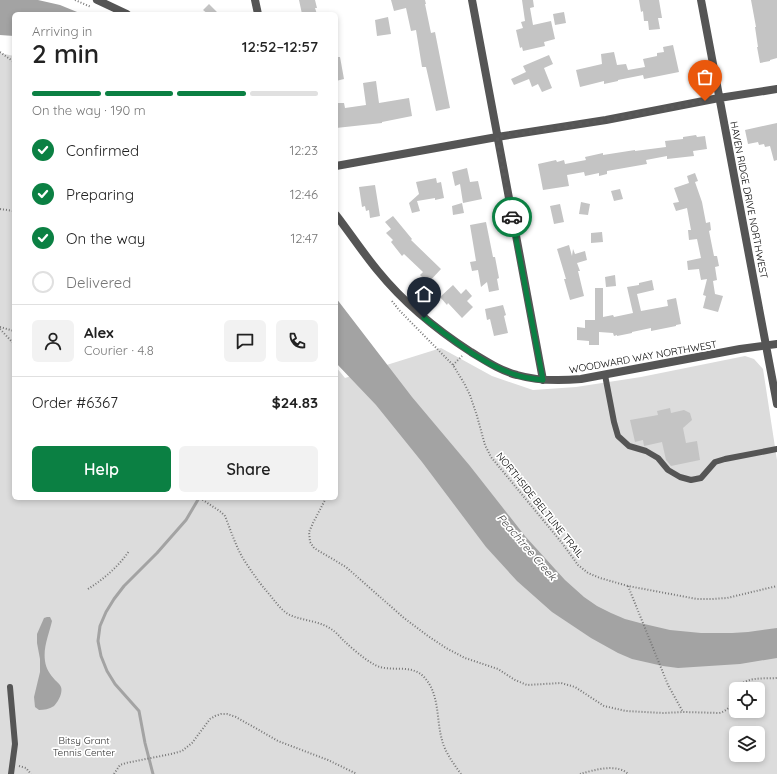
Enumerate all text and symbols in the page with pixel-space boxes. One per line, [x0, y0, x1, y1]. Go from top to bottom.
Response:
text: Arriving in [32, 23, 92, 39]
text: 2 min [32, 37, 99, 70]
text: 12:52–12:57 [242, 37, 318, 56]
pin [688, 60, 722, 101]
icon: bag [694, 66, 716, 88]
text: On the way · 190 m [32, 102, 146, 118]
street label: HAVEN RIDGE DRIVE NORTHWEST [727, 120, 771, 280]
icon: check [32, 139, 54, 161]
text: Confirmed [66, 141, 139, 160]
text: 12:23 [290, 142, 318, 158]
icon: check [32, 183, 54, 205]
text: Preparing [66, 185, 134, 204]
text: 12:46 [290, 186, 318, 202]
courier [492, 197, 532, 237]
icon: car [501, 206, 523, 228]
icon: check [32, 227, 54, 249]
text: On the way [66, 229, 145, 248]
text: 12:47 [290, 230, 318, 246]
text: Delivered [66, 273, 131, 292]
pin [407, 277, 441, 318]
icon: home [413, 283, 435, 305]
button: person [32, 320, 74, 362]
button: chat [224, 320, 266, 362]
button: phone [276, 320, 318, 362]
text: Alex [84, 323, 114, 342]
street label: WOODWARD WAY NORTHWEST [568, 338, 718, 376]
text: Courier · 4.8 [84, 342, 154, 358]
text: Order #6367 [32, 393, 118, 412]
text: $24.83 [272, 393, 318, 412]
button: Help [32, 446, 171, 492]
button: Share [179, 446, 318, 492]
street label: NORTHSIDE BELTLINE TRAIL [493, 450, 587, 561]
water label: Peachtree Creek [494, 511, 561, 584]
map controls [729, 682, 765, 762]
button: locate [729, 682, 765, 718]
button: layers [729, 726, 765, 762]
park label: Bitsy Grant Tennis Center [53, 734, 115, 759]

